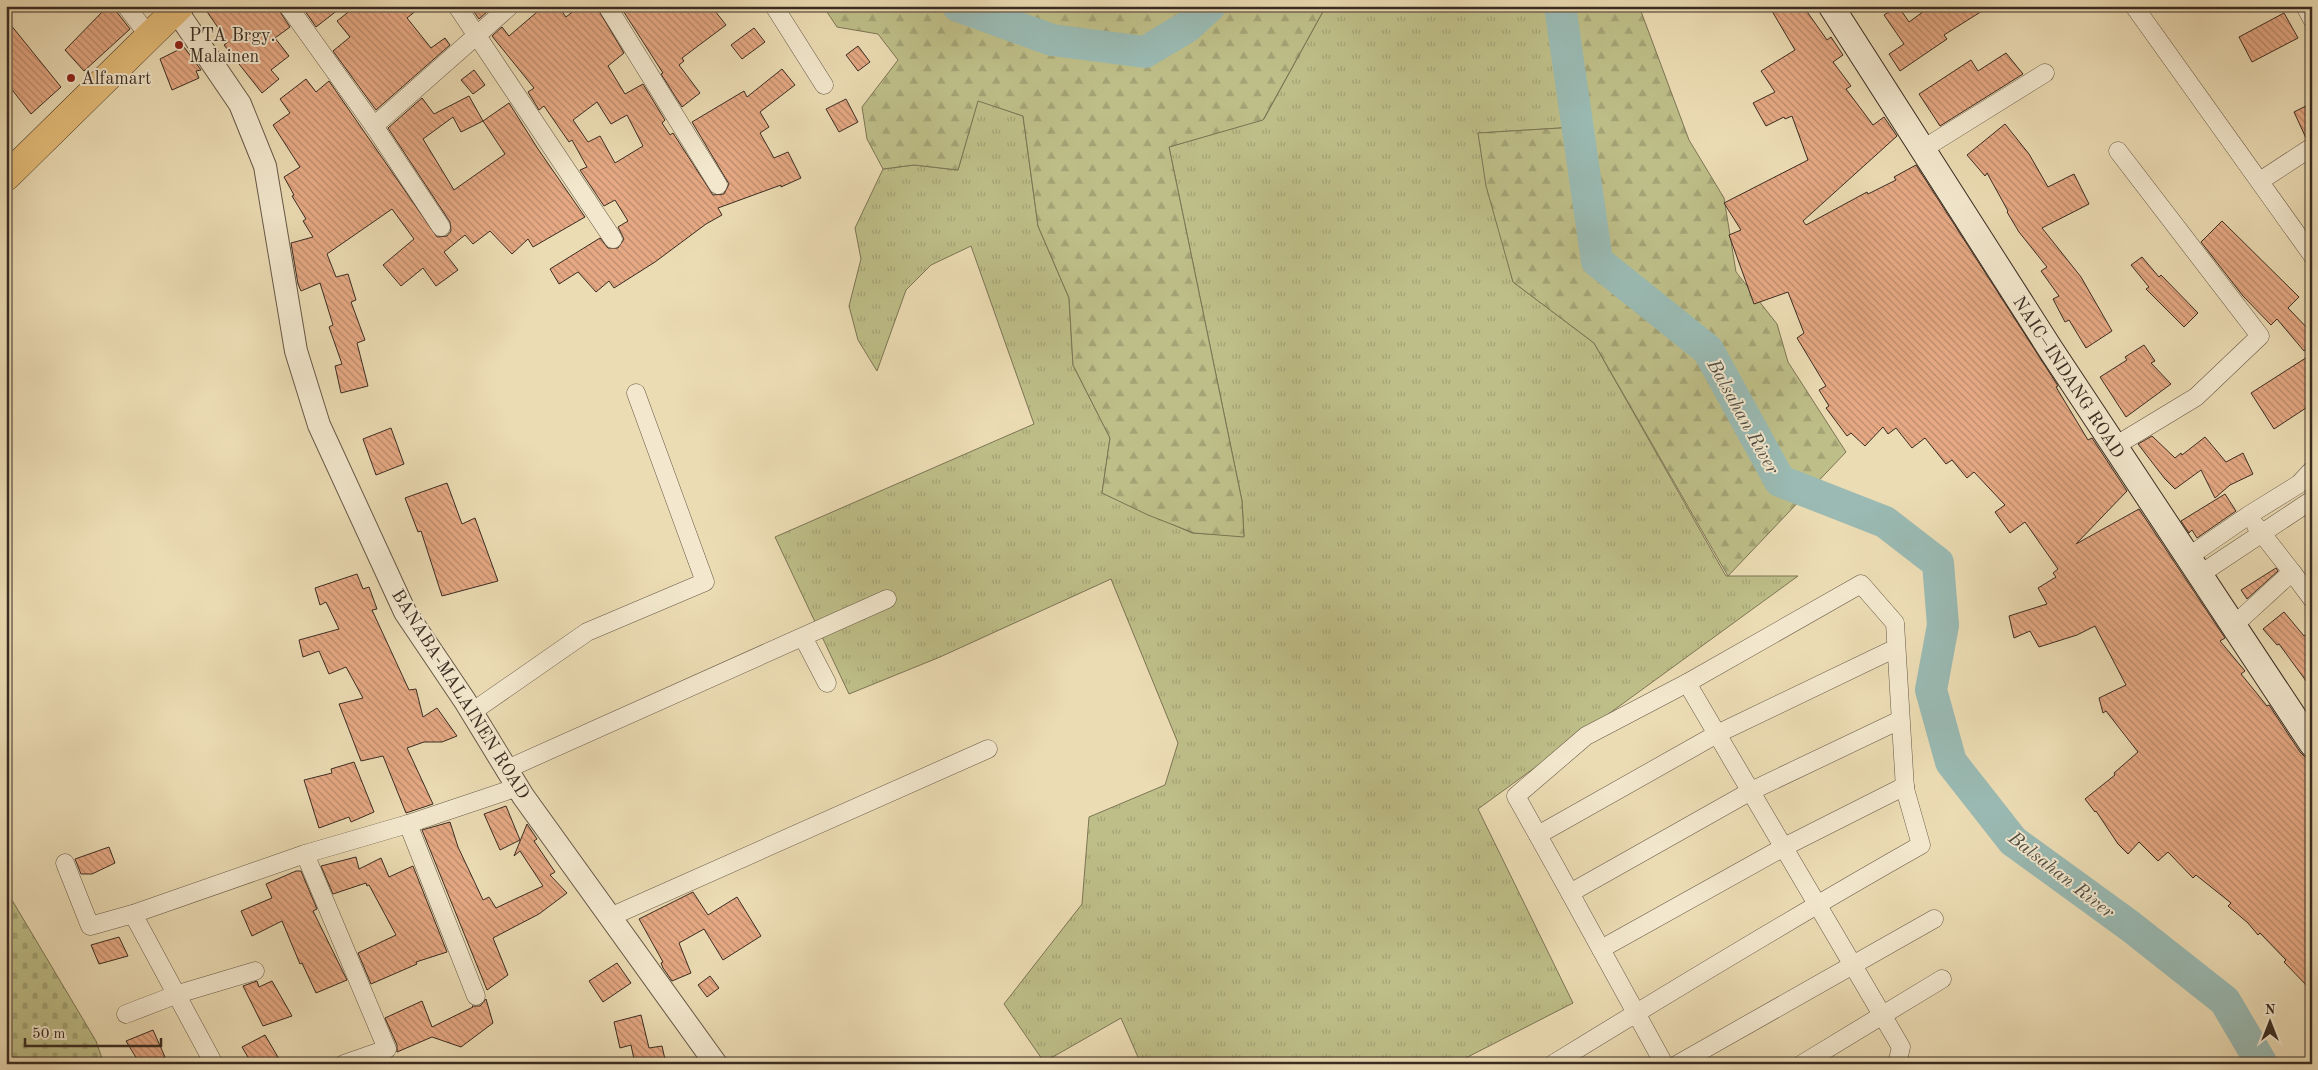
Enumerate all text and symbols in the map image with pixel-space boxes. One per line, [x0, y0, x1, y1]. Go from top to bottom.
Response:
place label: PTA Brgy. Malainen [189, 27, 276, 66]
marker: PTA Brgy. Malainen [173, 39, 185, 51]
place label: Alfamart [81, 70, 151, 88]
marker: Alfamart [65, 72, 77, 84]
street label: NAIC–INDANG ROAD [2009, 293, 2127, 462]
water label: Balsahan River [1702, 356, 1782, 479]
street label: BANABA-MALAINEN ROAD [388, 586, 532, 803]
water label: Balsahan River [2003, 828, 2117, 923]
north arrow [2246, 998, 2296, 1048]
text: N [2265, 1003, 2276, 1017]
scale bar [25, 1015, 161, 1047]
text: 50 m [32, 1027, 66, 1042]

